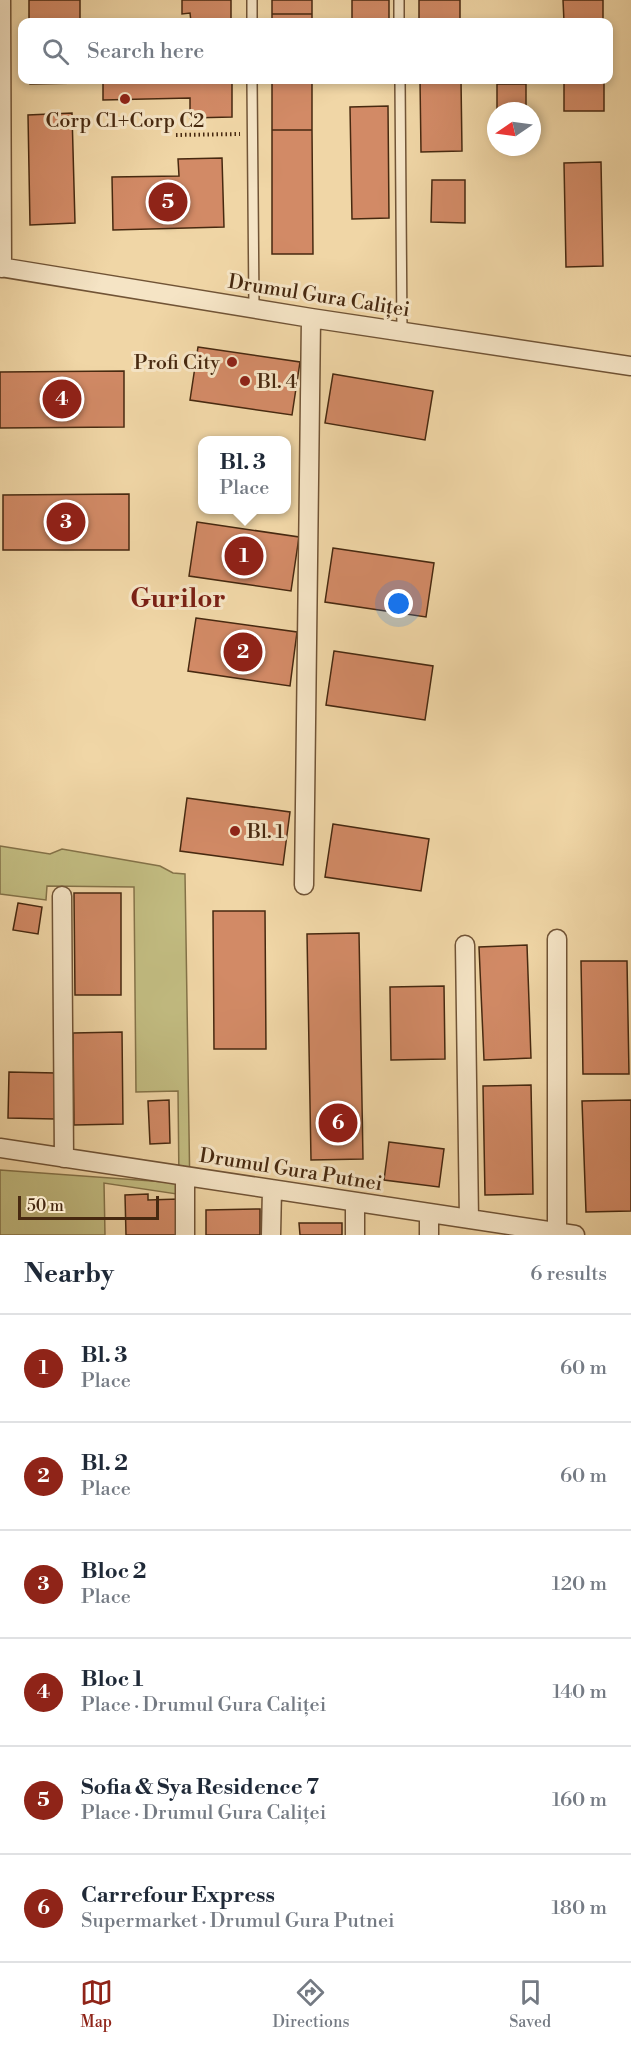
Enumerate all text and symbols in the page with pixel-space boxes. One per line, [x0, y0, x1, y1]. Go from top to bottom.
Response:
search box [18, 18, 613, 84]
icon: search [39, 35, 72, 68]
text: Search here [87, 38, 204, 65]
marker: Corp C1+Corp C2 [118, 92, 132, 106]
north arrow [487, 102, 541, 156]
place label: Corp C1+Corp C2 [46, 109, 204, 134]
pin: 5 [148, 180, 188, 224]
street label: Drumul Gura Caliței [226, 270, 412, 323]
place label: Profi City [134, 351, 220, 376]
marker: Profi City [225, 355, 239, 369]
place label: Bl. 4 [256, 370, 298, 395]
marker: Bl. 4 [238, 374, 252, 388]
pin: 4 [42, 376, 82, 422]
popup [198, 436, 291, 514]
text: Bl. 3 [220, 449, 266, 476]
text: Place [220, 476, 269, 501]
pin: 3 [46, 500, 86, 544]
pin: 1 [224, 534, 264, 578]
district label: Gurilor [130, 583, 226, 615]
your location [384, 589, 413, 618]
pin: 2 [224, 630, 262, 674]
place label: Bl. 1 [246, 820, 285, 845]
marker: Bl. 1 [228, 824, 242, 838]
pin: 6 [318, 1100, 358, 1146]
street label: Drumul Gura Putnei [197, 1144, 384, 1197]
scale bar [18, 1193, 159, 1220]
text: 50 m [27, 1196, 64, 1216]
text: Nearby [24, 1258, 114, 1290]
text: 6 results [530, 1262, 607, 1287]
text: Bl. 3 [81, 1342, 128, 1369]
text: 1 [39, 1356, 48, 1381]
text: 60 m [560, 1356, 607, 1381]
text: Place [81, 1369, 131, 1394]
text: Bl. 2 [81, 1450, 128, 1477]
text: 2 [37, 1464, 50, 1489]
text: 60 m [560, 1464, 607, 1489]
text: Place [81, 1477, 131, 1502]
text: Bloc 2 [81, 1558, 146, 1585]
text: 3 [37, 1572, 50, 1597]
text: 120 m [552, 1572, 607, 1597]
text: Place [81, 1585, 131, 1610]
text: Bloc 1 [81, 1666, 143, 1693]
text: 4 [37, 1680, 50, 1705]
text: 140 m [552, 1680, 607, 1705]
text: Place · Drumul Gura Caliței [81, 1693, 326, 1718]
text: Sofia & Sya Residence 7 [81, 1774, 319, 1801]
text: 5 [37, 1788, 50, 1813]
text: 160 m [552, 1788, 607, 1813]
text: Place · Drumul Gura Caliței [81, 1801, 326, 1826]
text: Carrefour Express [81, 1882, 275, 1909]
text: 6 [37, 1896, 50, 1921]
text: 180 m [552, 1896, 607, 1921]
text: Supermarket · Drumul Gura Putnei [81, 1909, 395, 1934]
tab: Map [80, 1976, 113, 2032]
tab: Directions [272, 1976, 350, 2032]
tab: Saved [509, 1976, 551, 2032]

